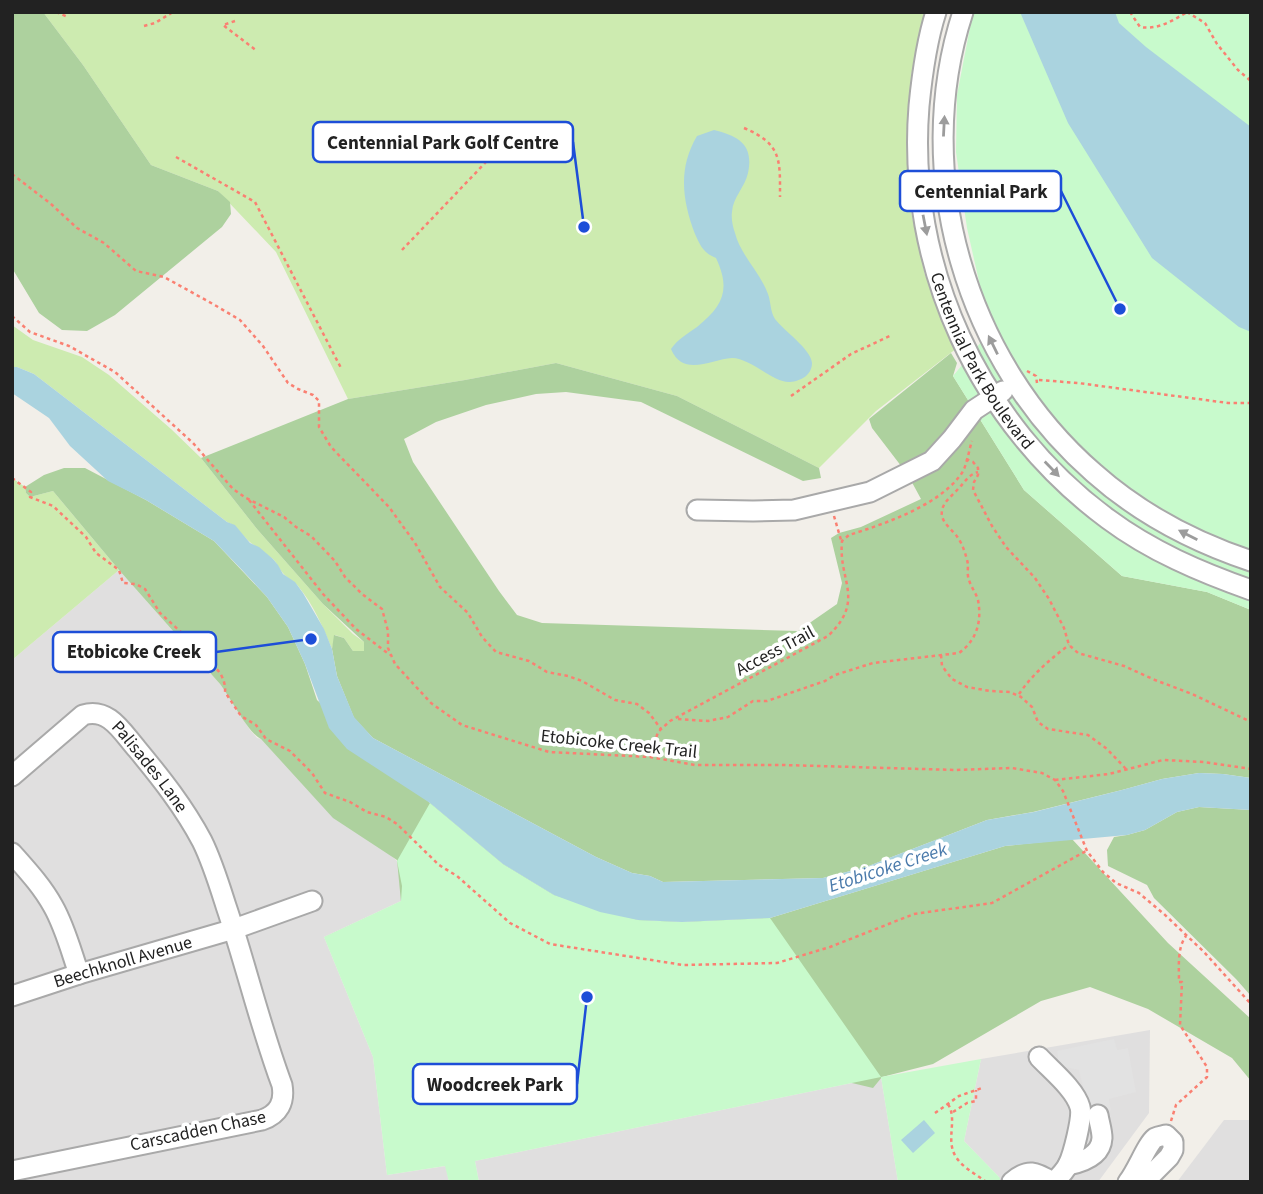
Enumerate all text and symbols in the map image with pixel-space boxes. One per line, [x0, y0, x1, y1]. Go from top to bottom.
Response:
one-way arrow [939, 114, 950, 136]
callout: Centennial Park Golf Centre [313, 122, 573, 162]
text: Centennial Park Golf Centre [327, 130, 559, 157]
callout: Centennial Park [900, 171, 1061, 211]
text: Centennial Park [914, 179, 1048, 206]
one-way arrow [920, 214, 931, 236]
street label: Centennial Park Boulevard [924, 269, 1040, 455]
one-way arrow [988, 335, 999, 355]
one-way arrow [1043, 461, 1060, 478]
one-way arrow [1178, 529, 1198, 540]
street label: Access Trail [731, 620, 819, 682]
callout: Etobicoke Creek [53, 632, 216, 672]
text: Etobicoke Creek [67, 639, 202, 666]
street label: Palisades Lane [106, 715, 194, 817]
street label: Etobicoke Creek Trail [540, 723, 698, 765]
water label: Etobicoke Creek [825, 836, 952, 900]
street label: Beechknoll Avenue [50, 929, 195, 994]
callout: Woodcreek Park [413, 1064, 577, 1104]
text: Woodcreek Park [427, 1072, 564, 1099]
street label: Carscadden Chase [128, 1104, 268, 1158]

